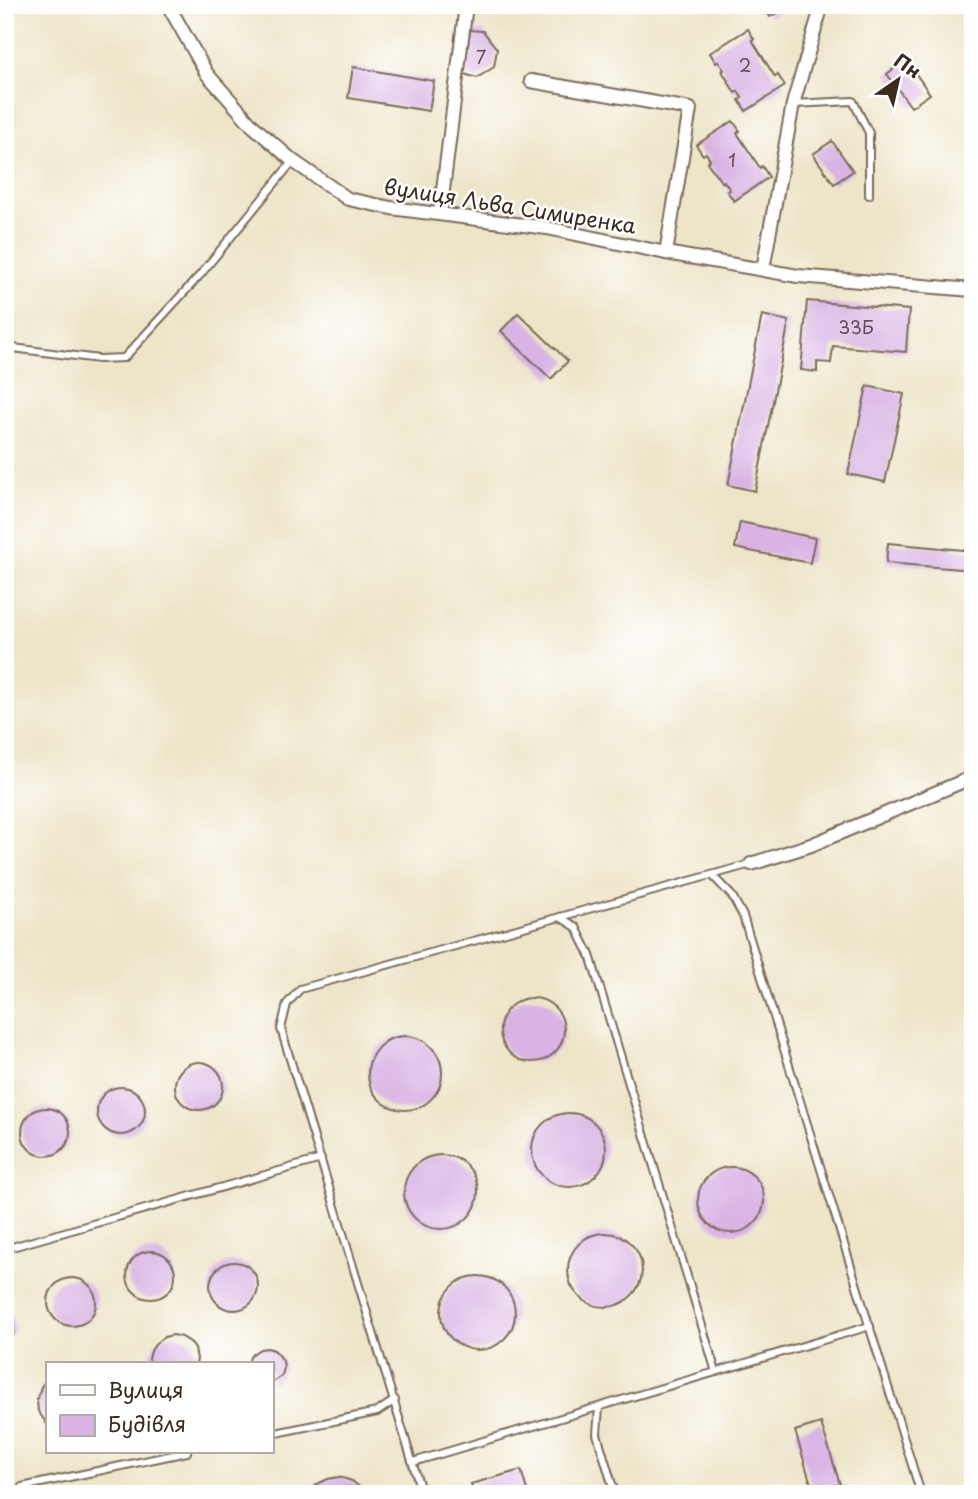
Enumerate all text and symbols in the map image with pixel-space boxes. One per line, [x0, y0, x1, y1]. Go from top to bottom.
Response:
house number: 7 [476, 43, 486, 70]
north arrow [862, 46, 932, 116]
text: Пн [889, 46, 927, 84]
house number: 2 [739, 51, 751, 78]
house number: 1 [728, 146, 736, 173]
street label: вулиця Льва Симиренка [382, 169, 639, 241]
house number: 33Б [838, 313, 874, 340]
legend [46, 1362, 273, 1454]
text: Вулиця [108, 1373, 184, 1405]
text: Будівля [108, 1407, 186, 1439]

